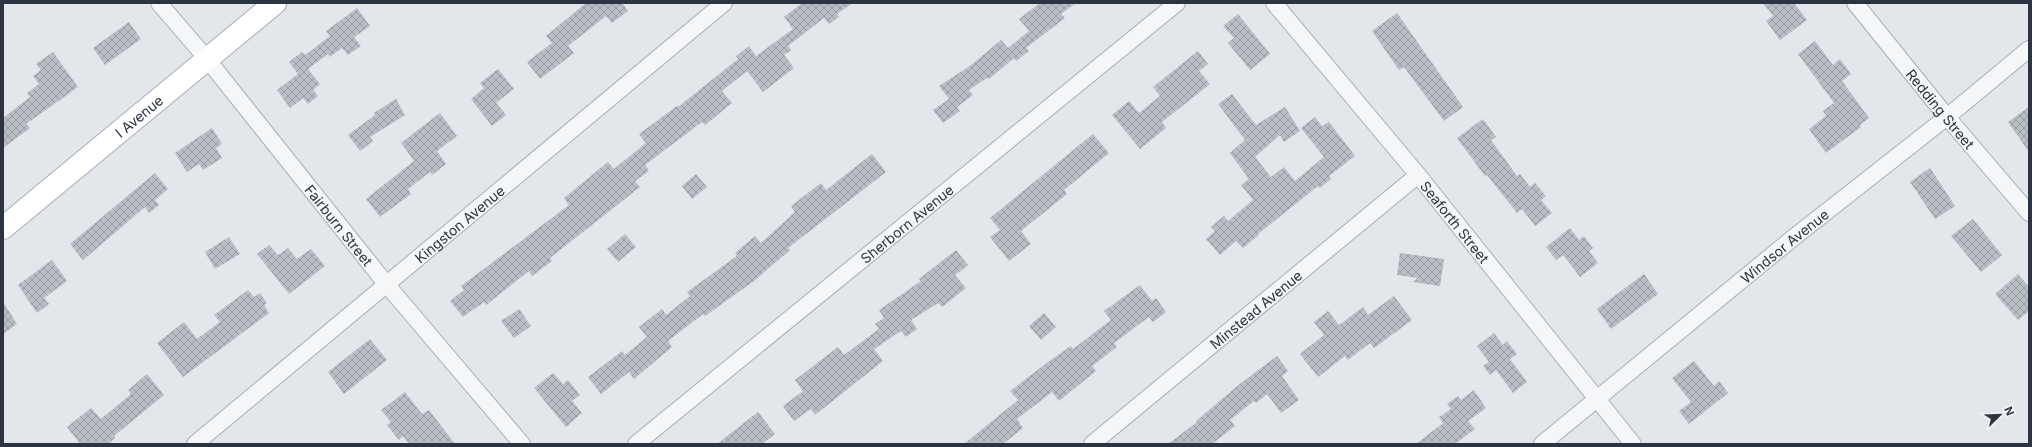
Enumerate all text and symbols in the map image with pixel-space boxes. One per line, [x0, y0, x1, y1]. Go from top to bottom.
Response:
street label: Redding Street [1903, 65, 1979, 152]
street label: I Avenue [111, 91, 166, 141]
street label: Seaforth Street [1417, 177, 1493, 266]
street label: Fairburn Street [302, 181, 377, 269]
street label: Kingston Avenue [411, 181, 508, 266]
street label: Sherborn Avenue [857, 181, 956, 266]
street label: Windsor Avenue [1737, 205, 1832, 286]
street label: Minstead Avenue [1206, 266, 1305, 352]
north arrow [1980, 395, 2020, 435]
text: N [2001, 404, 2017, 418]

